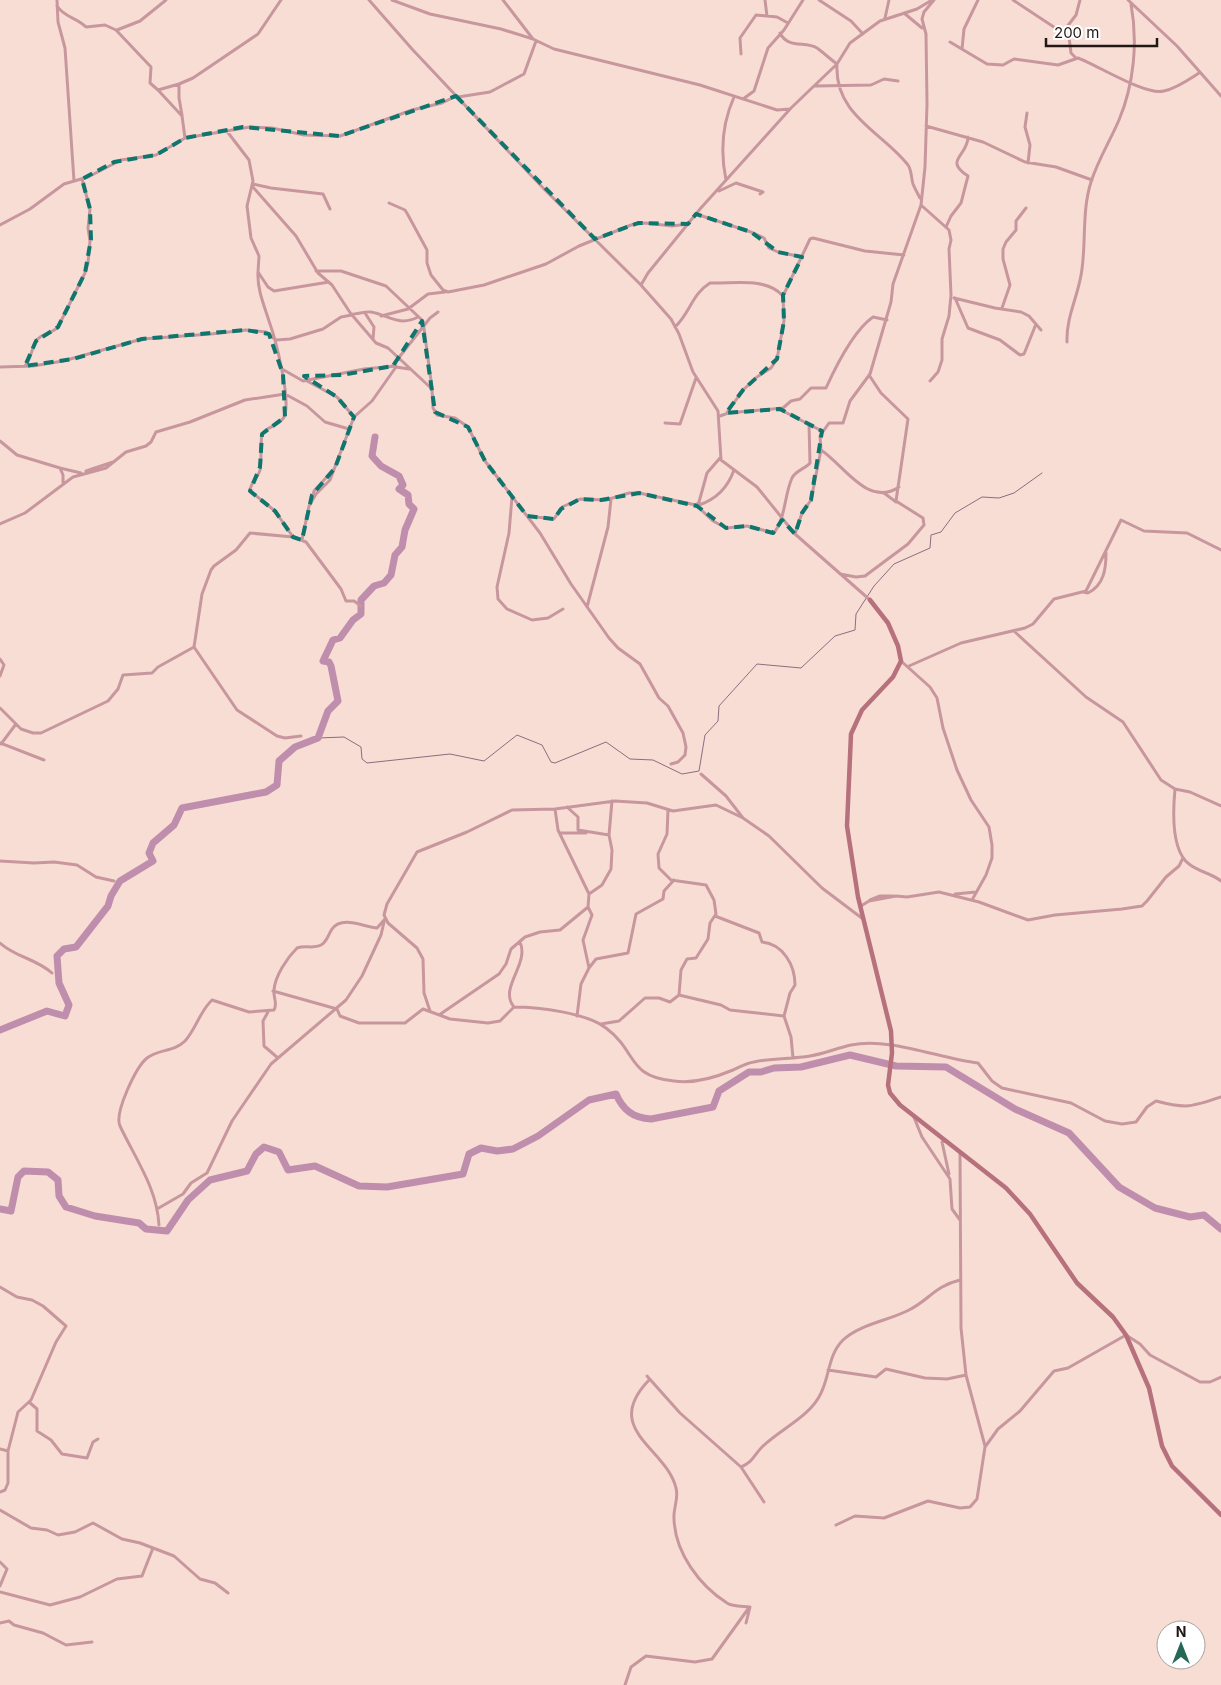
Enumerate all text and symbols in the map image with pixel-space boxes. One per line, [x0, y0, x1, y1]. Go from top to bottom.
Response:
scale bar [1046, 15, 1157, 47]
text: 200 m [1054, 23, 1099, 42]
north arrow [1156, 1620, 1206, 1670]
text: N [1176, 1623, 1186, 1640]

